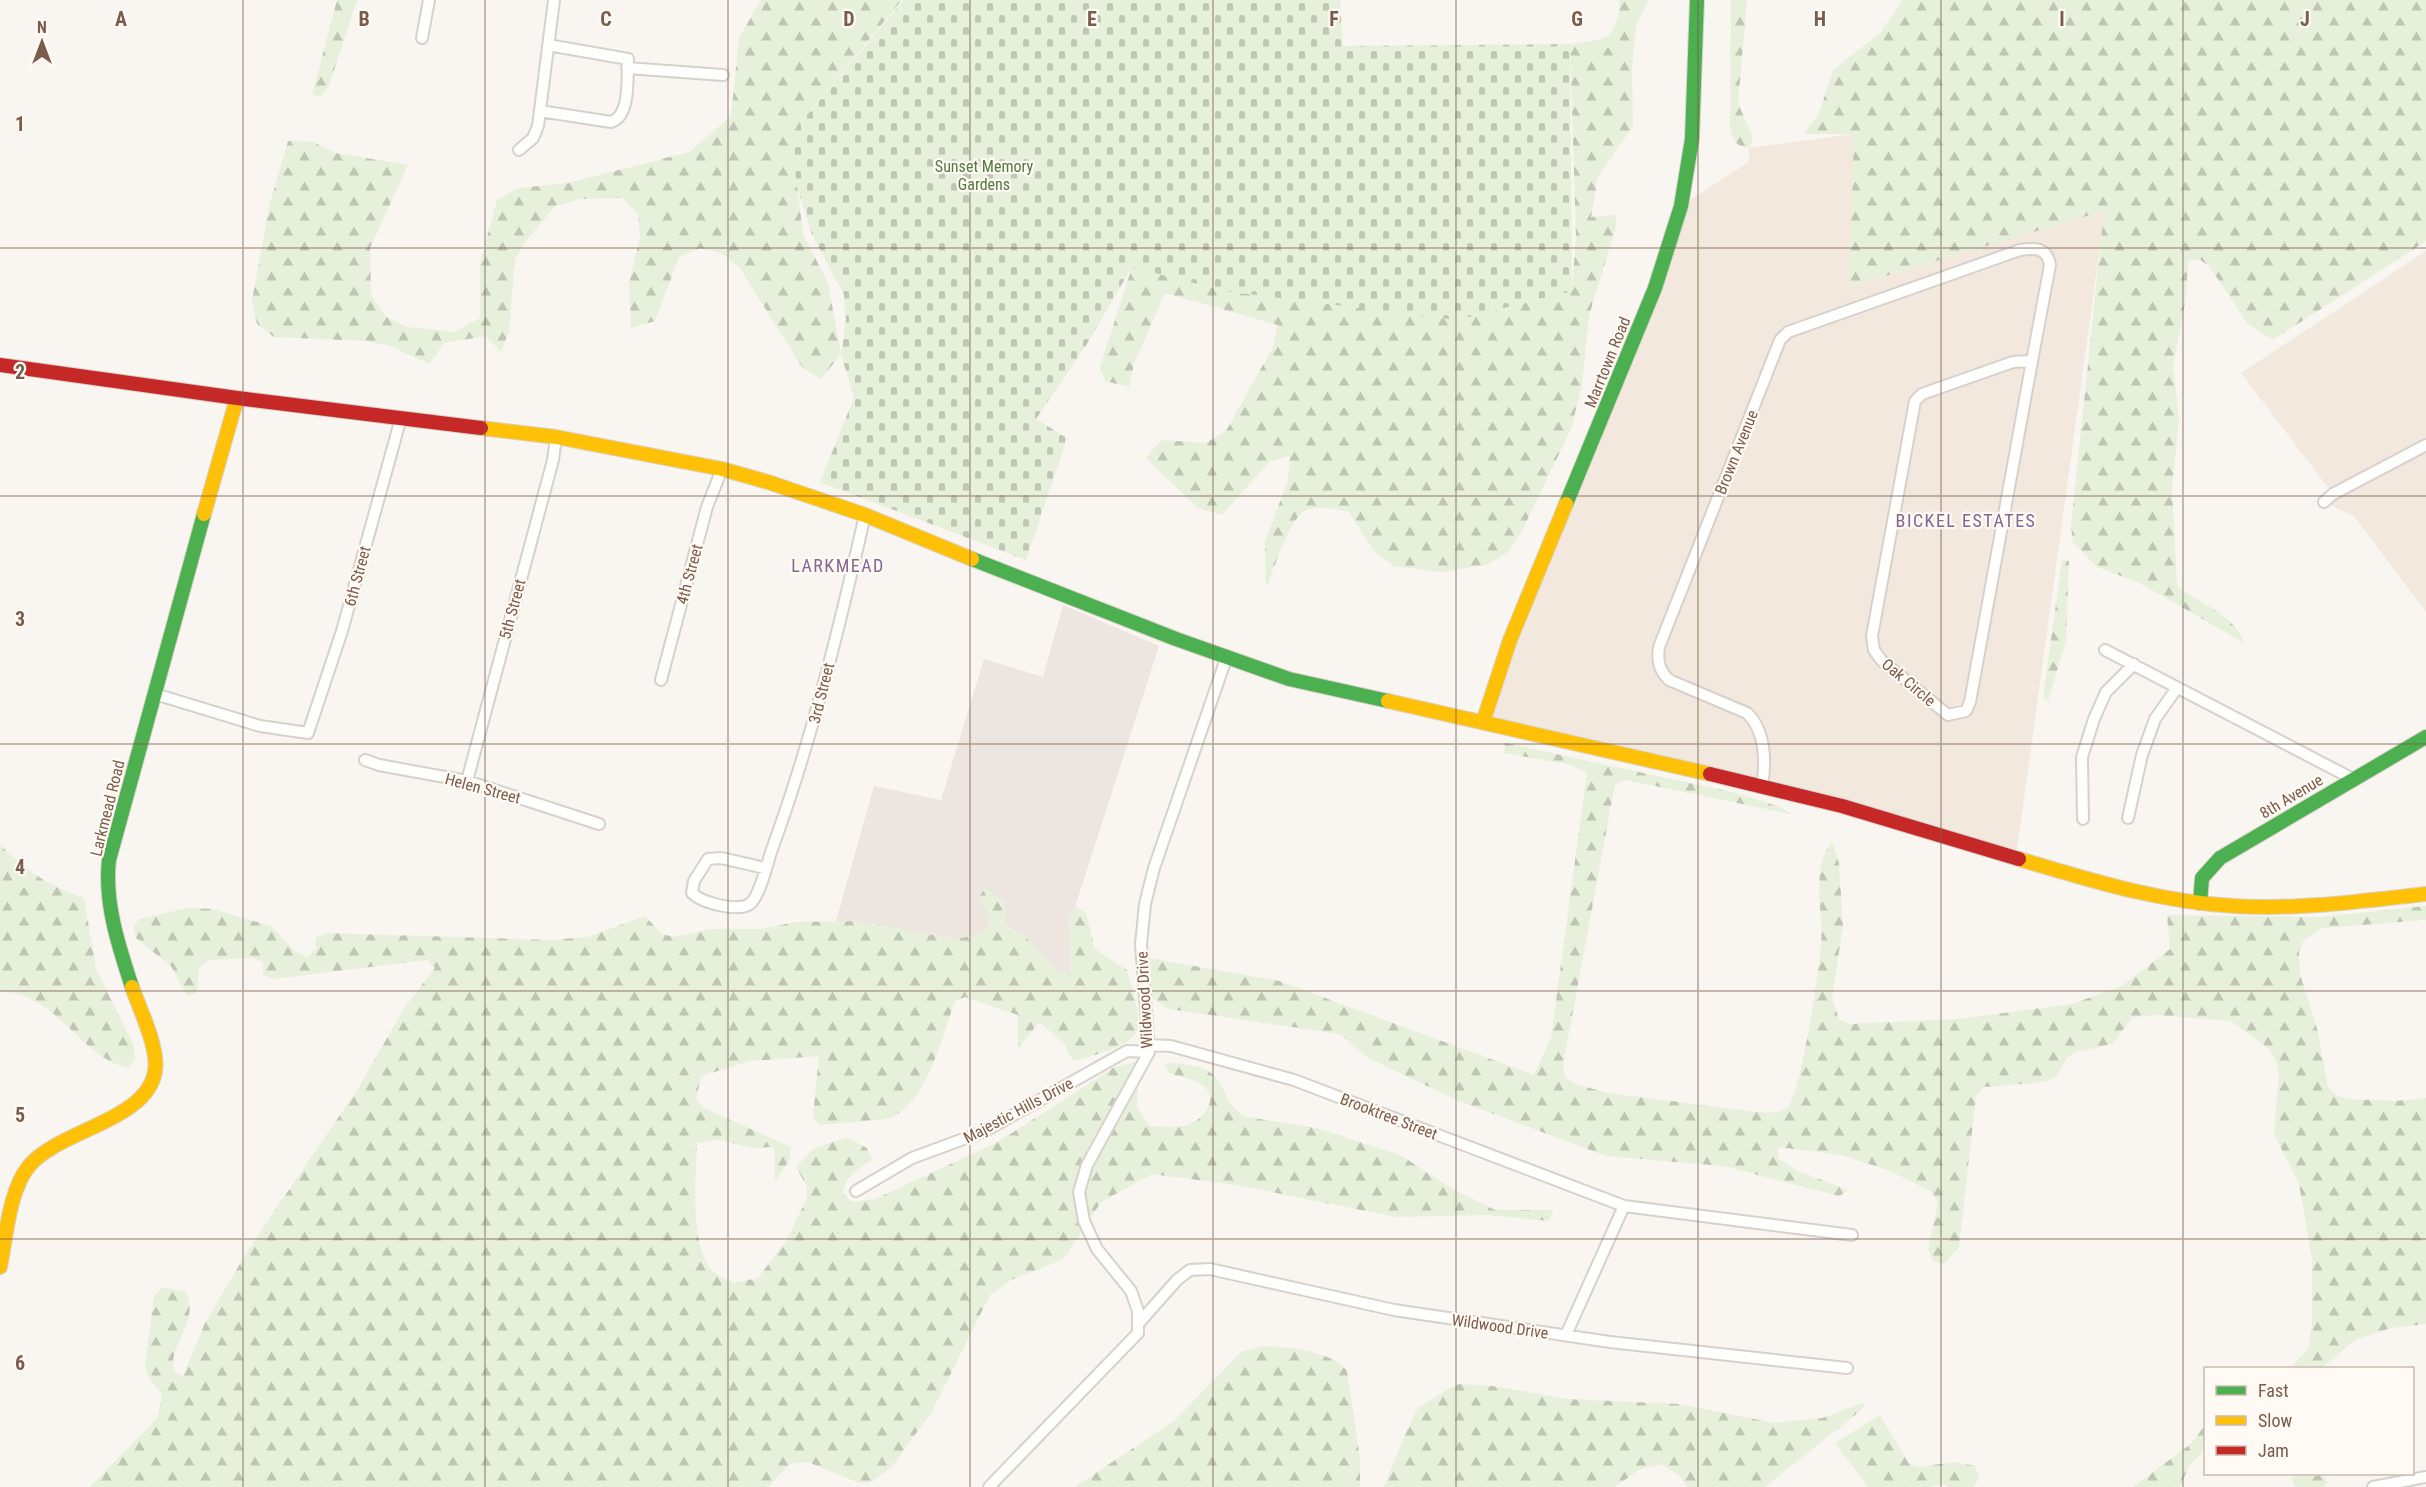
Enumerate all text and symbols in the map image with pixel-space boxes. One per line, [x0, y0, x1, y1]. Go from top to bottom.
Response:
text: A [115, 7, 127, 31]
text: B [358, 7, 370, 31]
text: C [600, 7, 612, 31]
text: D [843, 7, 855, 31]
text: E [1087, 7, 1097, 31]
text: F [1329, 7, 1339, 31]
text: G [1571, 7, 1583, 31]
text: H [1814, 7, 1826, 31]
text: I [2059, 7, 2065, 31]
text: J [2300, 7, 2310, 31]
north arrow [12, 12, 72, 72]
text: N [37, 18, 47, 37]
text: 1 [15, 112, 25, 136]
park label: Sunset Memory Gardens [935, 157, 1034, 194]
street label: Marrtown Road [1581, 314, 1634, 410]
text: 2 [15, 360, 25, 384]
street label: Brown Avenue [1711, 407, 1762, 497]
district label: BICKEL ESTATES [1896, 510, 2036, 531]
street label: 4th Street [672, 542, 707, 606]
street label: 6th Street [340, 544, 375, 608]
district label: LARKMEAD [791, 555, 885, 576]
street label: 5th Street [495, 577, 530, 641]
text: 3 [15, 607, 25, 631]
street label: Oak Circle [1878, 654, 1939, 710]
street label: 3rd Street [805, 661, 838, 725]
street label: Larkmead Road [86, 758, 129, 858]
street label: Helen Street [443, 769, 523, 808]
street label: 8th Avenue [2256, 770, 2326, 823]
text: 4 [15, 855, 25, 879]
street label: Wildwood Drive [1132, 951, 1157, 1049]
street label: Majestic Hills Drive [960, 1074, 1076, 1147]
street label: Brooktree Street [1338, 1089, 1440, 1144]
text: 5 [15, 1103, 25, 1127]
street label: Wildwood Drive [1450, 1310, 1550, 1343]
text: 6 [15, 1351, 25, 1375]
legend [2204, 1367, 2414, 1475]
text: Fast [2258, 1380, 2289, 1401]
text: Slow [2258, 1410, 2293, 1431]
text: Jam [2258, 1440, 2289, 1461]

